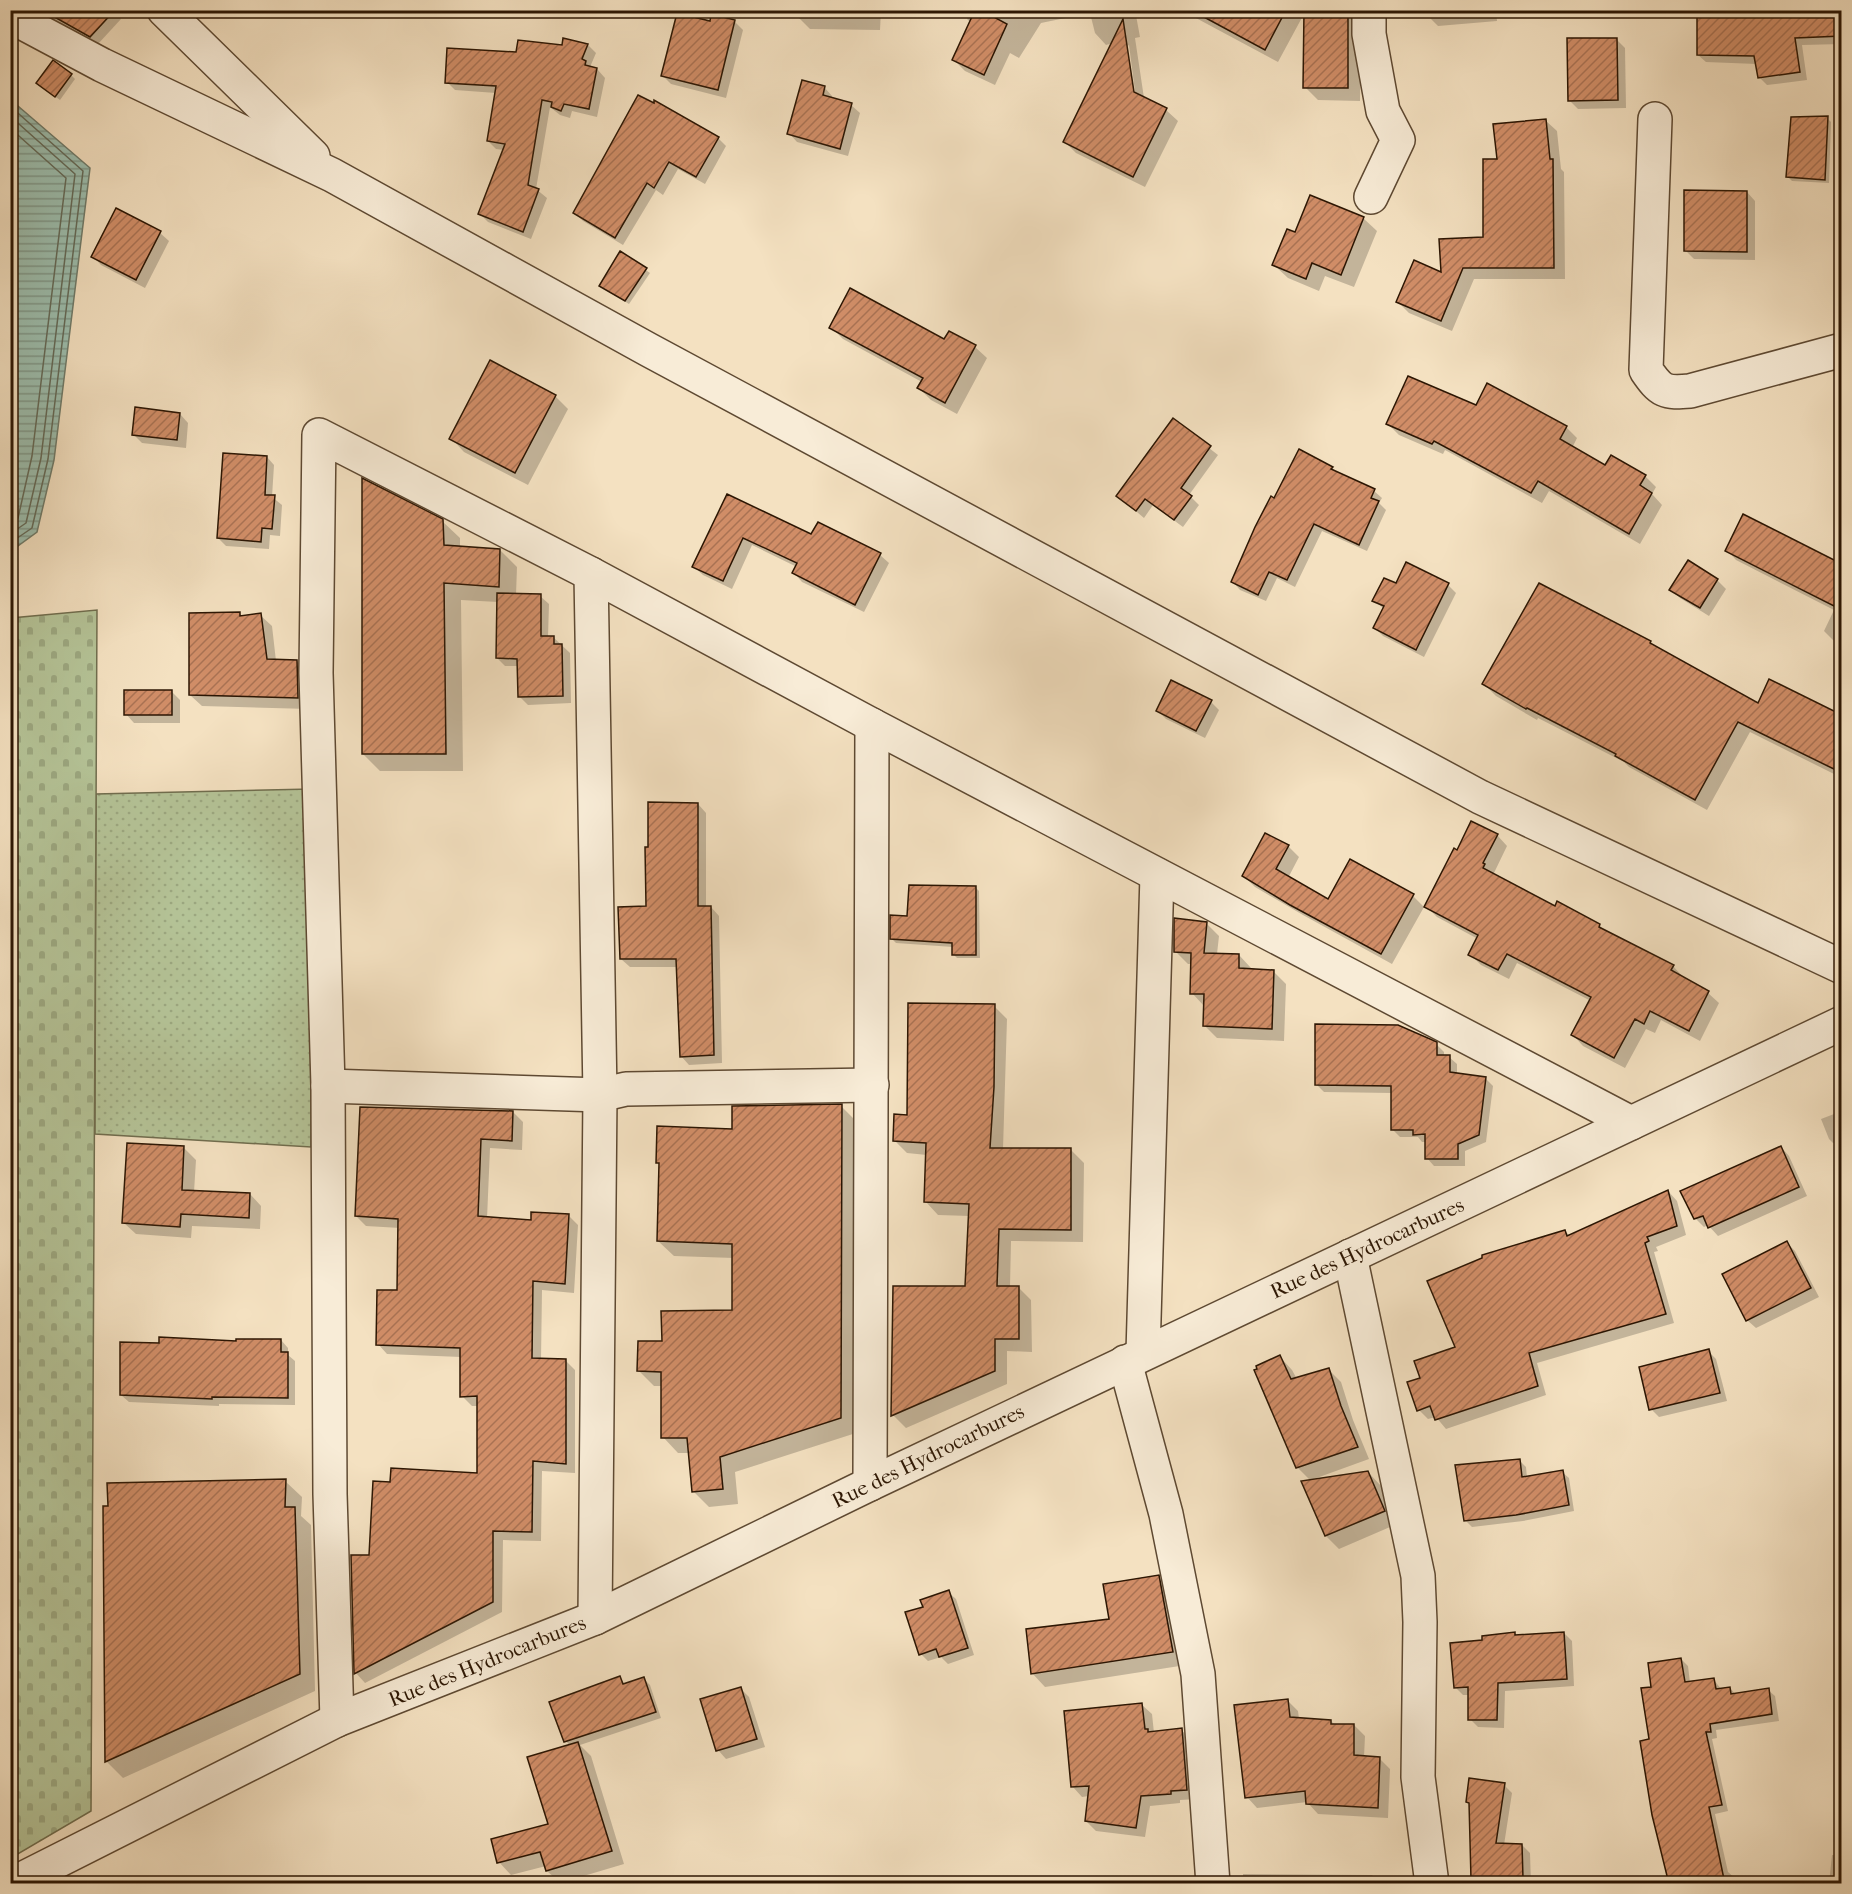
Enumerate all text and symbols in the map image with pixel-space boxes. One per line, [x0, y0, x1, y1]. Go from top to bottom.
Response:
street label: Rue des Hydrocarbures [1266, 1192, 1468, 1303]
street label: Rue des Hydrocarbures [828, 1399, 1028, 1513]
street label: Rue des Hydrocarbures [385, 1610, 589, 1712]

